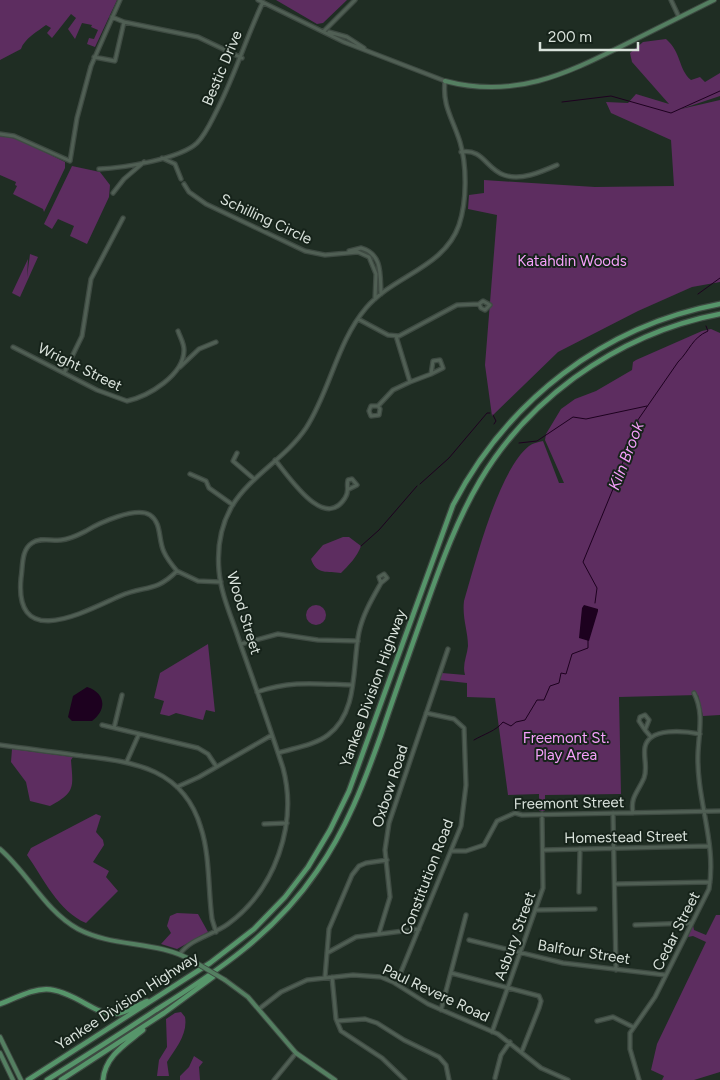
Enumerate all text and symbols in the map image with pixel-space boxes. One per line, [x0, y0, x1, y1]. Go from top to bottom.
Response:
scale bar [540, 20, 638, 52]
street label: Bestic Drive [198, 28, 246, 108]
text: 200 m [548, 28, 592, 46]
street label: Schilling Circle [217, 190, 315, 248]
park label: Katahdin Woods [517, 252, 627, 270]
street label: Wright Street [35, 339, 125, 395]
water label: Kiln Brook [604, 418, 648, 493]
street label: Wood Street [223, 569, 265, 657]
street label: Yankee Division Highway [336, 607, 410, 769]
park label: Freemont St. Play Area [523, 729, 609, 764]
street label: Oxbow Road [368, 742, 412, 830]
street label: Freemont Street [514, 793, 625, 813]
street label: Constitution Road [397, 817, 457, 937]
street label: Homestead Street [564, 827, 688, 847]
street label: Cedar Street [648, 888, 704, 974]
street label: Asbury Street [491, 889, 539, 983]
street label: Balfour Street [536, 936, 632, 968]
street label: Yankee Division Highway [52, 948, 202, 1054]
street label: Paul Revere Road [380, 960, 492, 1026]

